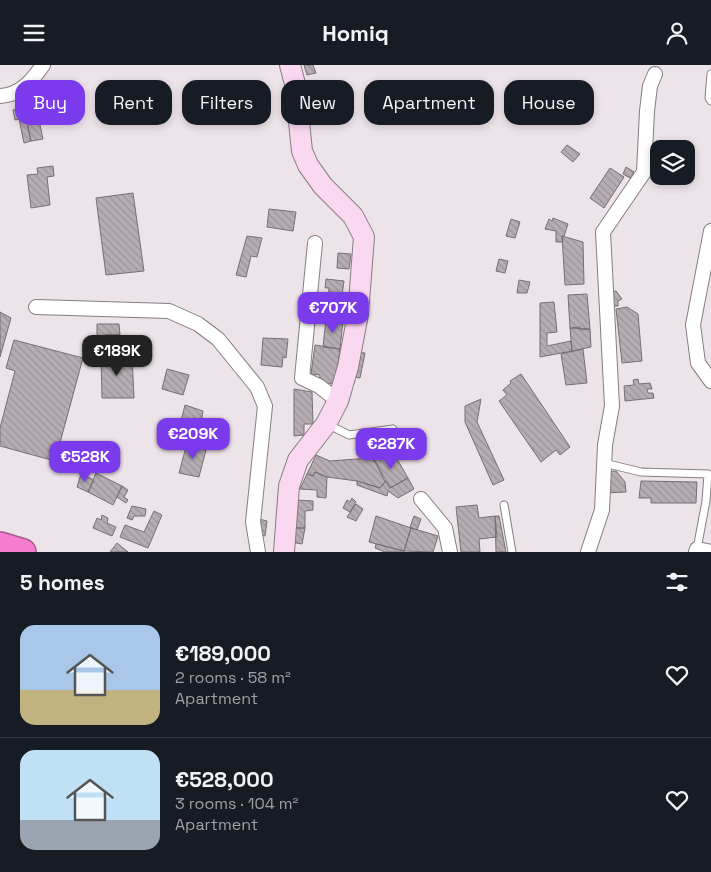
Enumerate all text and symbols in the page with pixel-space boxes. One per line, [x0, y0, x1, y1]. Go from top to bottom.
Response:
icon: menu [20, 19, 48, 47]
text: Homiq [322, 19, 389, 47]
icon: person [663, 19, 691, 47]
chip: Buy [15, 80, 85, 125]
chip: Rent [95, 80, 172, 125]
chip: Filters [182, 80, 271, 125]
chip: New [281, 80, 354, 125]
chip: Apartment [364, 80, 494, 125]
chip: House [504, 80, 594, 125]
map controls [650, 140, 695, 185]
button: layers [650, 140, 695, 185]
pin: €707K [298, 291, 368, 334]
text: €707K [309, 297, 357, 318]
pin: €189K [82, 335, 152, 377]
text: €189K [93, 340, 141, 361]
pin: €209K [158, 417, 228, 460]
text: €209K [168, 423, 218, 444]
pin: €287K [356, 427, 426, 470]
text: €287K [367, 433, 415, 454]
pin: €528K [50, 441, 120, 483]
text: €528K [60, 446, 110, 467]
icon: filters [663, 568, 691, 596]
text: 5 homes [20, 569, 105, 596]
text: €189,000 [175, 640, 271, 667]
icon: home [60, 645, 120, 705]
icon: heart [663, 661, 691, 689]
text: 2 rooms · 58 m² [175, 667, 291, 688]
text: Apartment [175, 688, 258, 709]
text: €528,000 [175, 766, 274, 793]
icon: home [60, 770, 120, 830]
icon: heart [663, 786, 691, 814]
text: 3 rooms · 104 m² [175, 793, 298, 814]
text: Apartment [175, 814, 258, 835]

